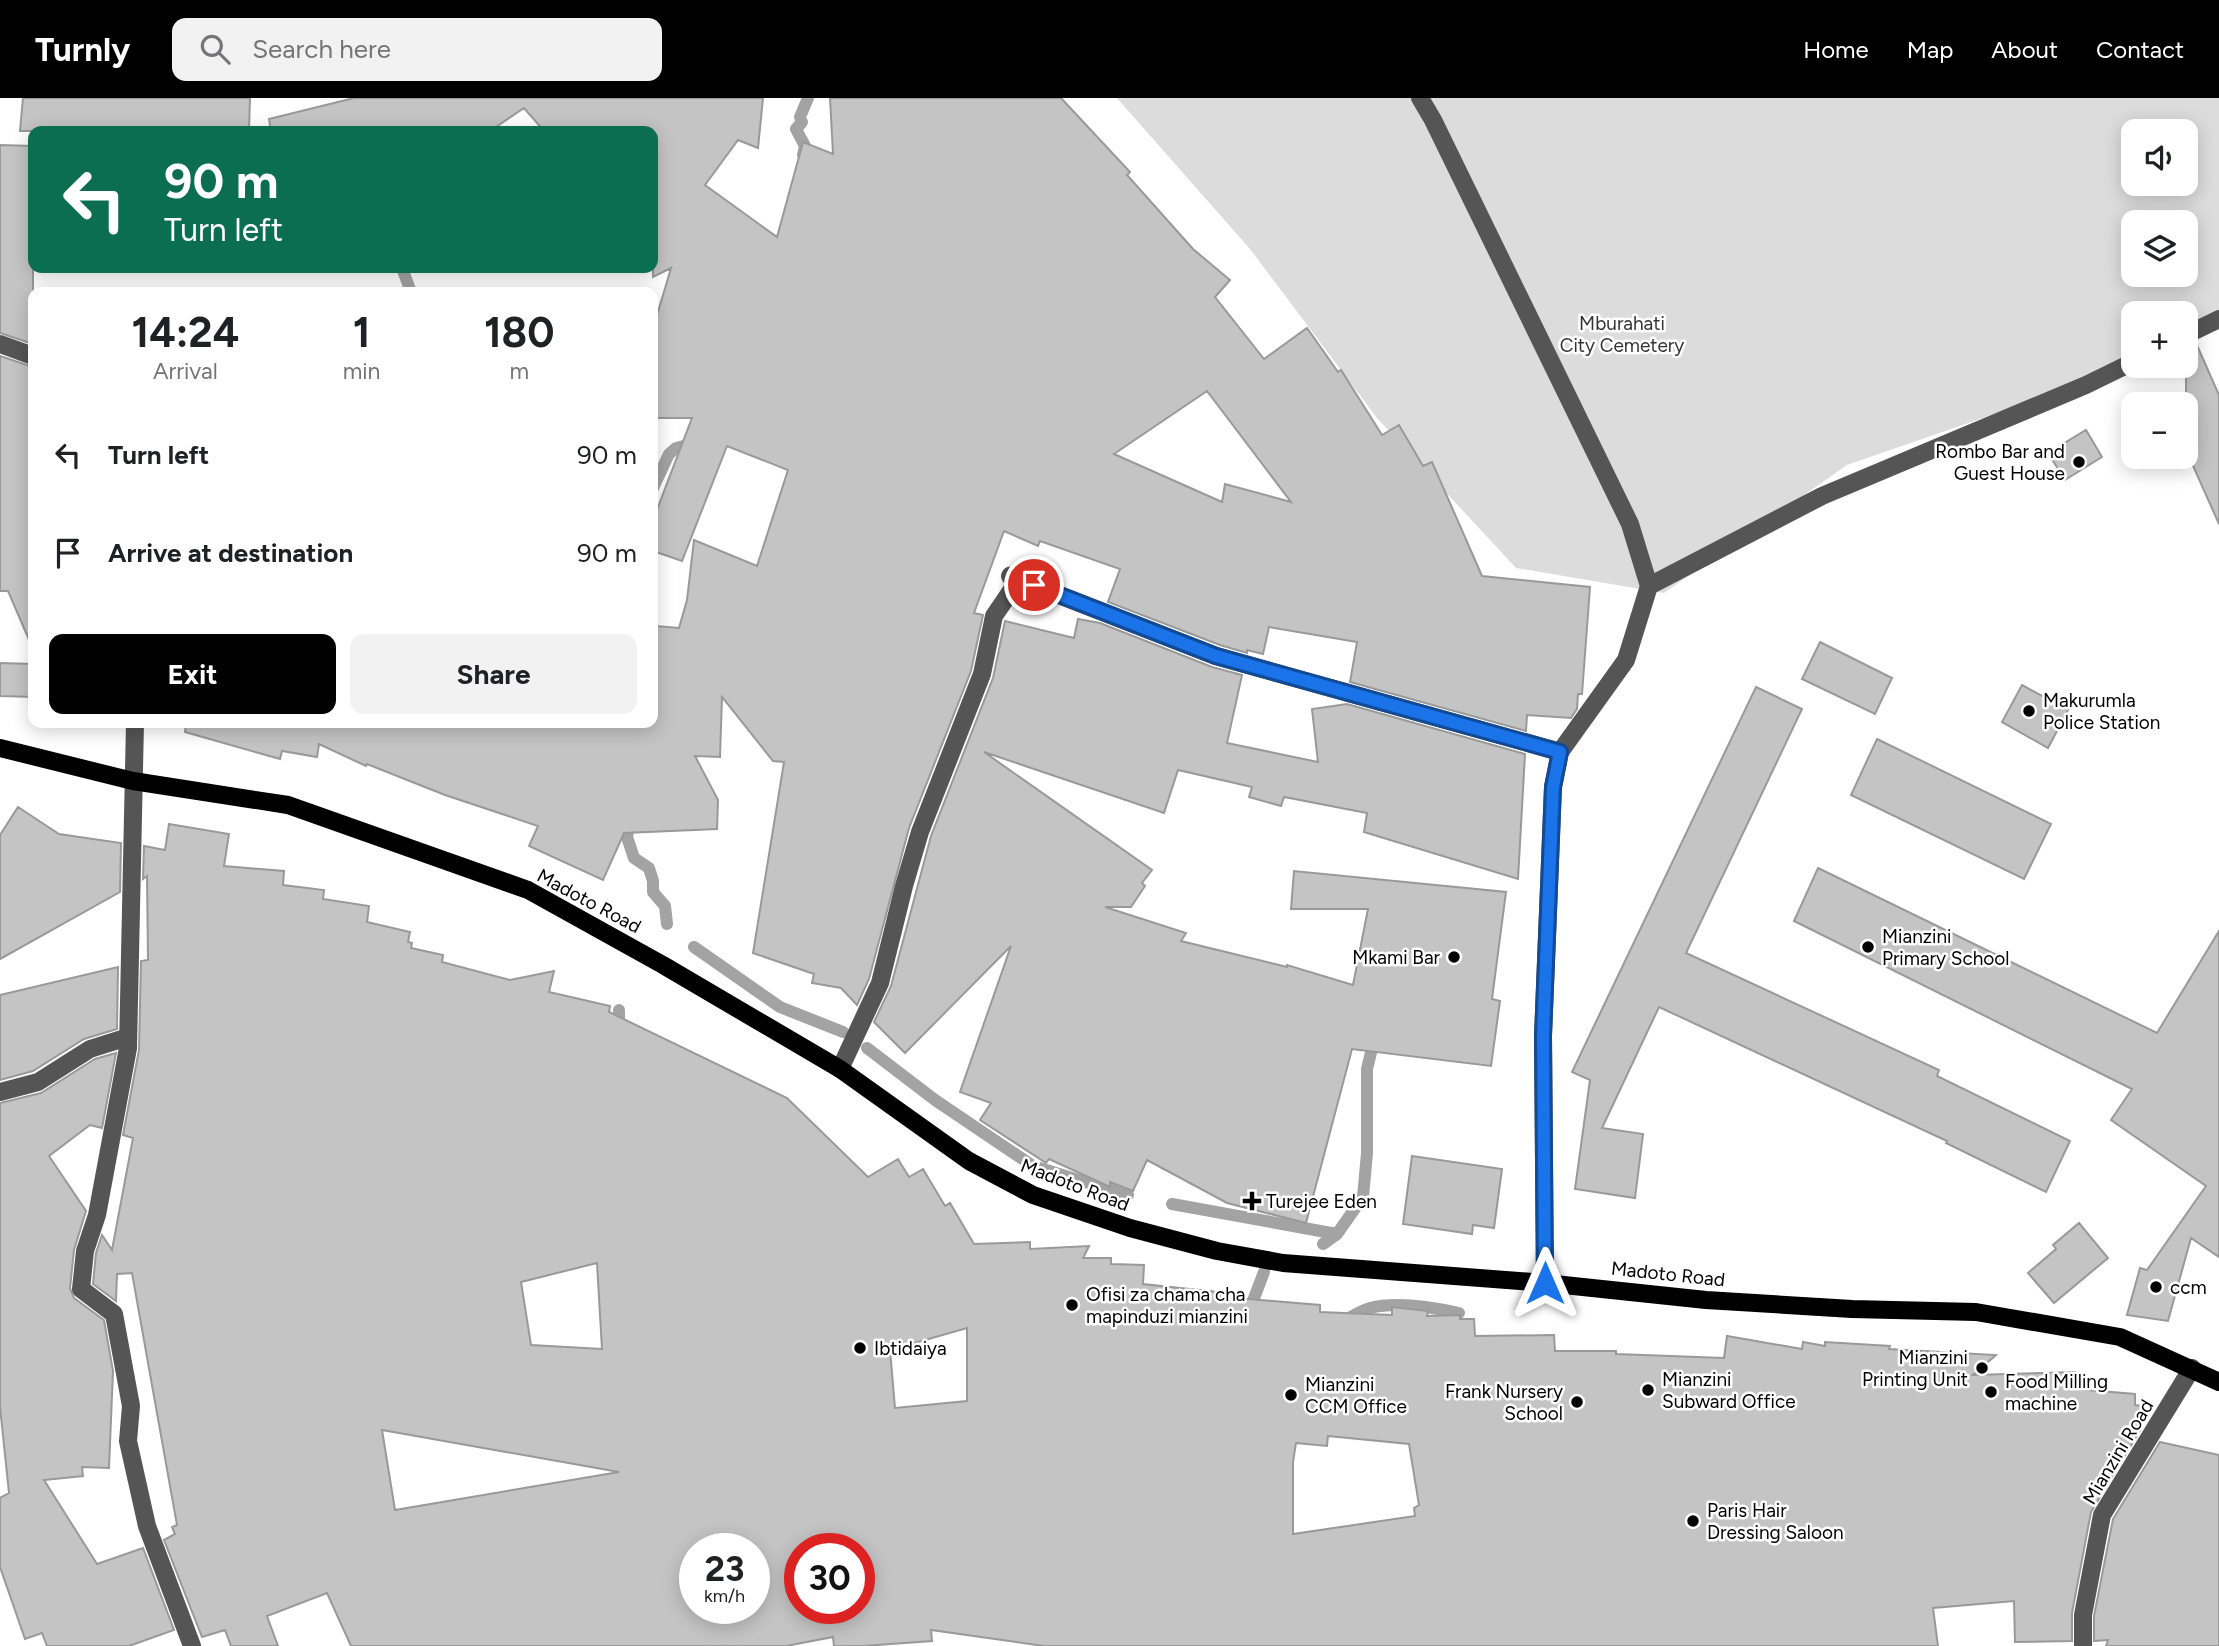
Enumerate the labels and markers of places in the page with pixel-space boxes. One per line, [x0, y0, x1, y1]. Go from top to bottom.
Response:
place label: Rombo Bar and Guest House [1935, 440, 2065, 485]
marker: Rombo Bar and Guest House [2071, 454, 2087, 470]
pin [1004, 555, 1064, 615]
place label: Makurumla Police Station [2043, 689, 2160, 734]
marker: Makurumla Police Station [2021, 703, 2037, 719]
place label: Mianzini Primary School [1882, 925, 2010, 970]
marker: Mianzini Primary School [1860, 939, 1876, 955]
place label: Mkami Bar [1352, 946, 1441, 969]
marker: Mkami Bar [1446, 949, 1462, 965]
place label: Turejee Eden [1266, 1190, 1377, 1213]
marker: Turejee Eden [1244, 1193, 1260, 1209]
place label: ccm [2170, 1276, 2207, 1299]
marker: ccm [2148, 1279, 2164, 1295]
place label: Ofisi za chama cha mapinduzi mianzini [1086, 1283, 1248, 1328]
marker: Ofisi za chama cha mapinduzi mianzini [1064, 1297, 1080, 1313]
place label: Ibtidaiya [874, 1337, 947, 1360]
marker: Ibtidaiya [852, 1340, 868, 1356]
place label: Mianzini Printing Unit [1862, 1346, 1968, 1391]
marker: Mianzini Printing Unit [1974, 1360, 1990, 1376]
place label: Mianzini Subward Office [1662, 1368, 1796, 1413]
place label: Food Milling machine [2005, 1370, 2108, 1415]
place label: Mianzini CCM Office [1305, 1373, 1407, 1418]
place label: Frank Nursery School [1445, 1380, 1563, 1425]
marker: Mianzini Subward Office [1640, 1382, 1656, 1398]
marker: Food Milling machine [1983, 1384, 1999, 1400]
marker: Mianzini CCM Office [1283, 1387, 1299, 1403]
marker: Frank Nursery School [1569, 1394, 1585, 1410]
place label: Paris Hair Dressing Saloon [1707, 1499, 1844, 1544]
marker: Paris Hair Dressing Saloon [1685, 1513, 1701, 1529]

